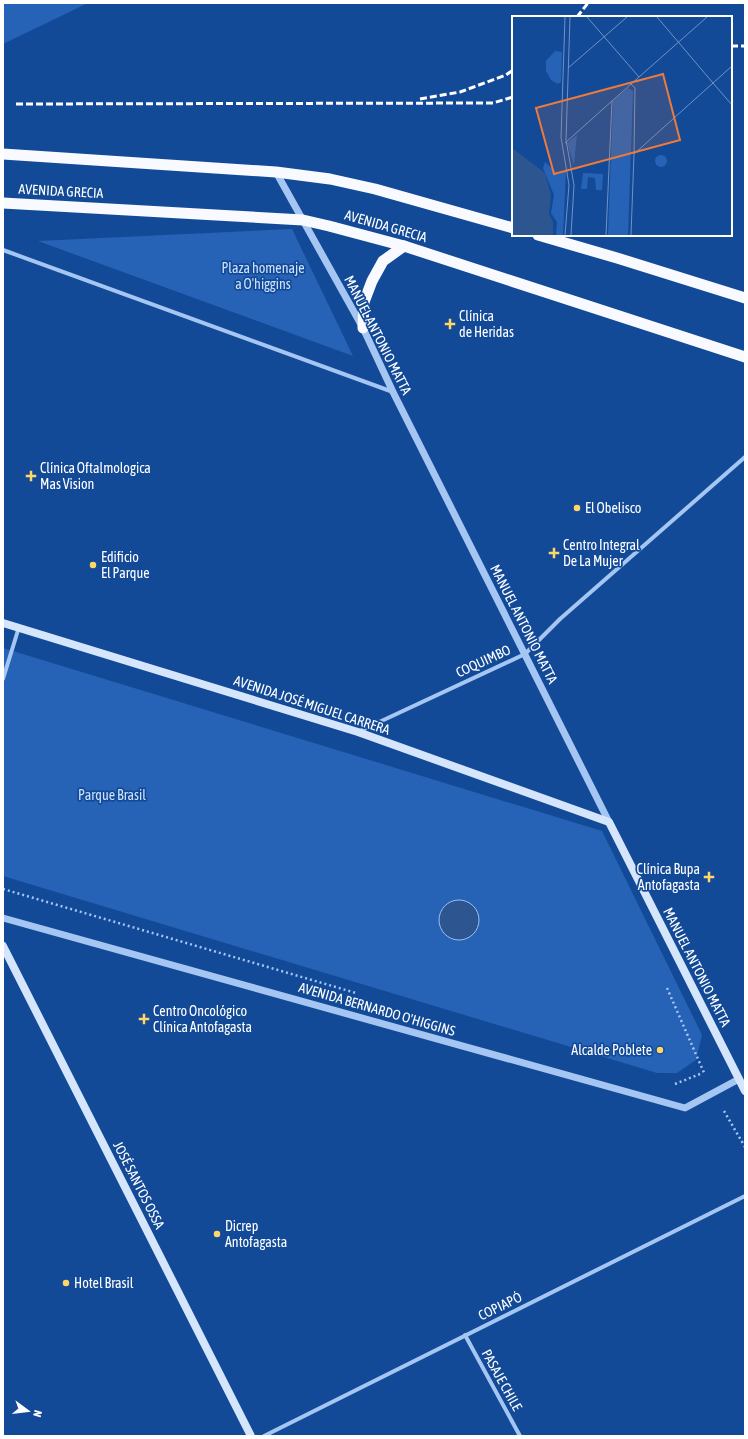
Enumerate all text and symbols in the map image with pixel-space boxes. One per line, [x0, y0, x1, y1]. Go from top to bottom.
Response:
inset map [512, 16, 732, 236]
street label: AVENIDA GRECIA [18, 181, 104, 201]
street label: AVENIDA GRECIA [343, 207, 429, 245]
park label: Plaza homenaje a O'higgins [221, 260, 305, 292]
street label: MANUEL ANTONIO MATTA [341, 273, 415, 397]
place label: Clínica de Heridas [459, 308, 514, 340]
marker: Clínica de Heridas [444, 318, 456, 330]
place label: Clínica Oftalmologica Mas Vision [40, 460, 151, 492]
marker: Clínica Oftalmologica Mas Vision [25, 470, 37, 482]
place label: El Obelisco [585, 500, 641, 516]
marker: El Obelisco [572, 503, 582, 513]
place label: Centro Integral De La Mujer [563, 537, 640, 569]
marker: Centro Integral De La Mujer [548, 547, 560, 559]
place label: Edificio El Parque [101, 549, 150, 581]
marker: Edificio El Parque [88, 560, 98, 570]
street label: MANUEL ANTONIO MATTA [487, 562, 561, 686]
street label: COQUIMBO [453, 641, 513, 681]
street label: AVENIDA JOSÉ MIGUEL CARRERA [232, 672, 392, 738]
park label: Parque Brasil [78, 787, 146, 803]
place label: Clínica Bupa Antofagasta [637, 861, 700, 893]
marker: Clínica Bupa Antofagasta [703, 871, 715, 883]
street label: MANUEL ANTONIO MATTA [660, 905, 734, 1029]
street label: AVENIDA BERNARDO O'HIGGINS [297, 979, 457, 1039]
place label: Centro Oncológico Clínica Antofagasta [153, 1003, 252, 1035]
marker: Centro Oncológico Clínica Antofagasta [138, 1013, 150, 1025]
place label: Alcalde Poblete [571, 1042, 652, 1058]
marker: Alcalde Poblete [655, 1045, 665, 1055]
street label: JOSÉ SANTOS OSSA [110, 1139, 168, 1232]
place label: Dicrep Antofagasta [225, 1218, 287, 1250]
marker: Dicrep Antofagasta [212, 1229, 222, 1239]
place label: Hotel Brasil [74, 1275, 134, 1291]
marker: Hotel Brasil [61, 1278, 71, 1288]
street label: COPIAPÓ [476, 1289, 524, 1323]
street label: PASAJE CHILE [479, 1347, 525, 1413]
north arrow [8, 1391, 48, 1431]
text: N [31, 1409, 44, 1418]

